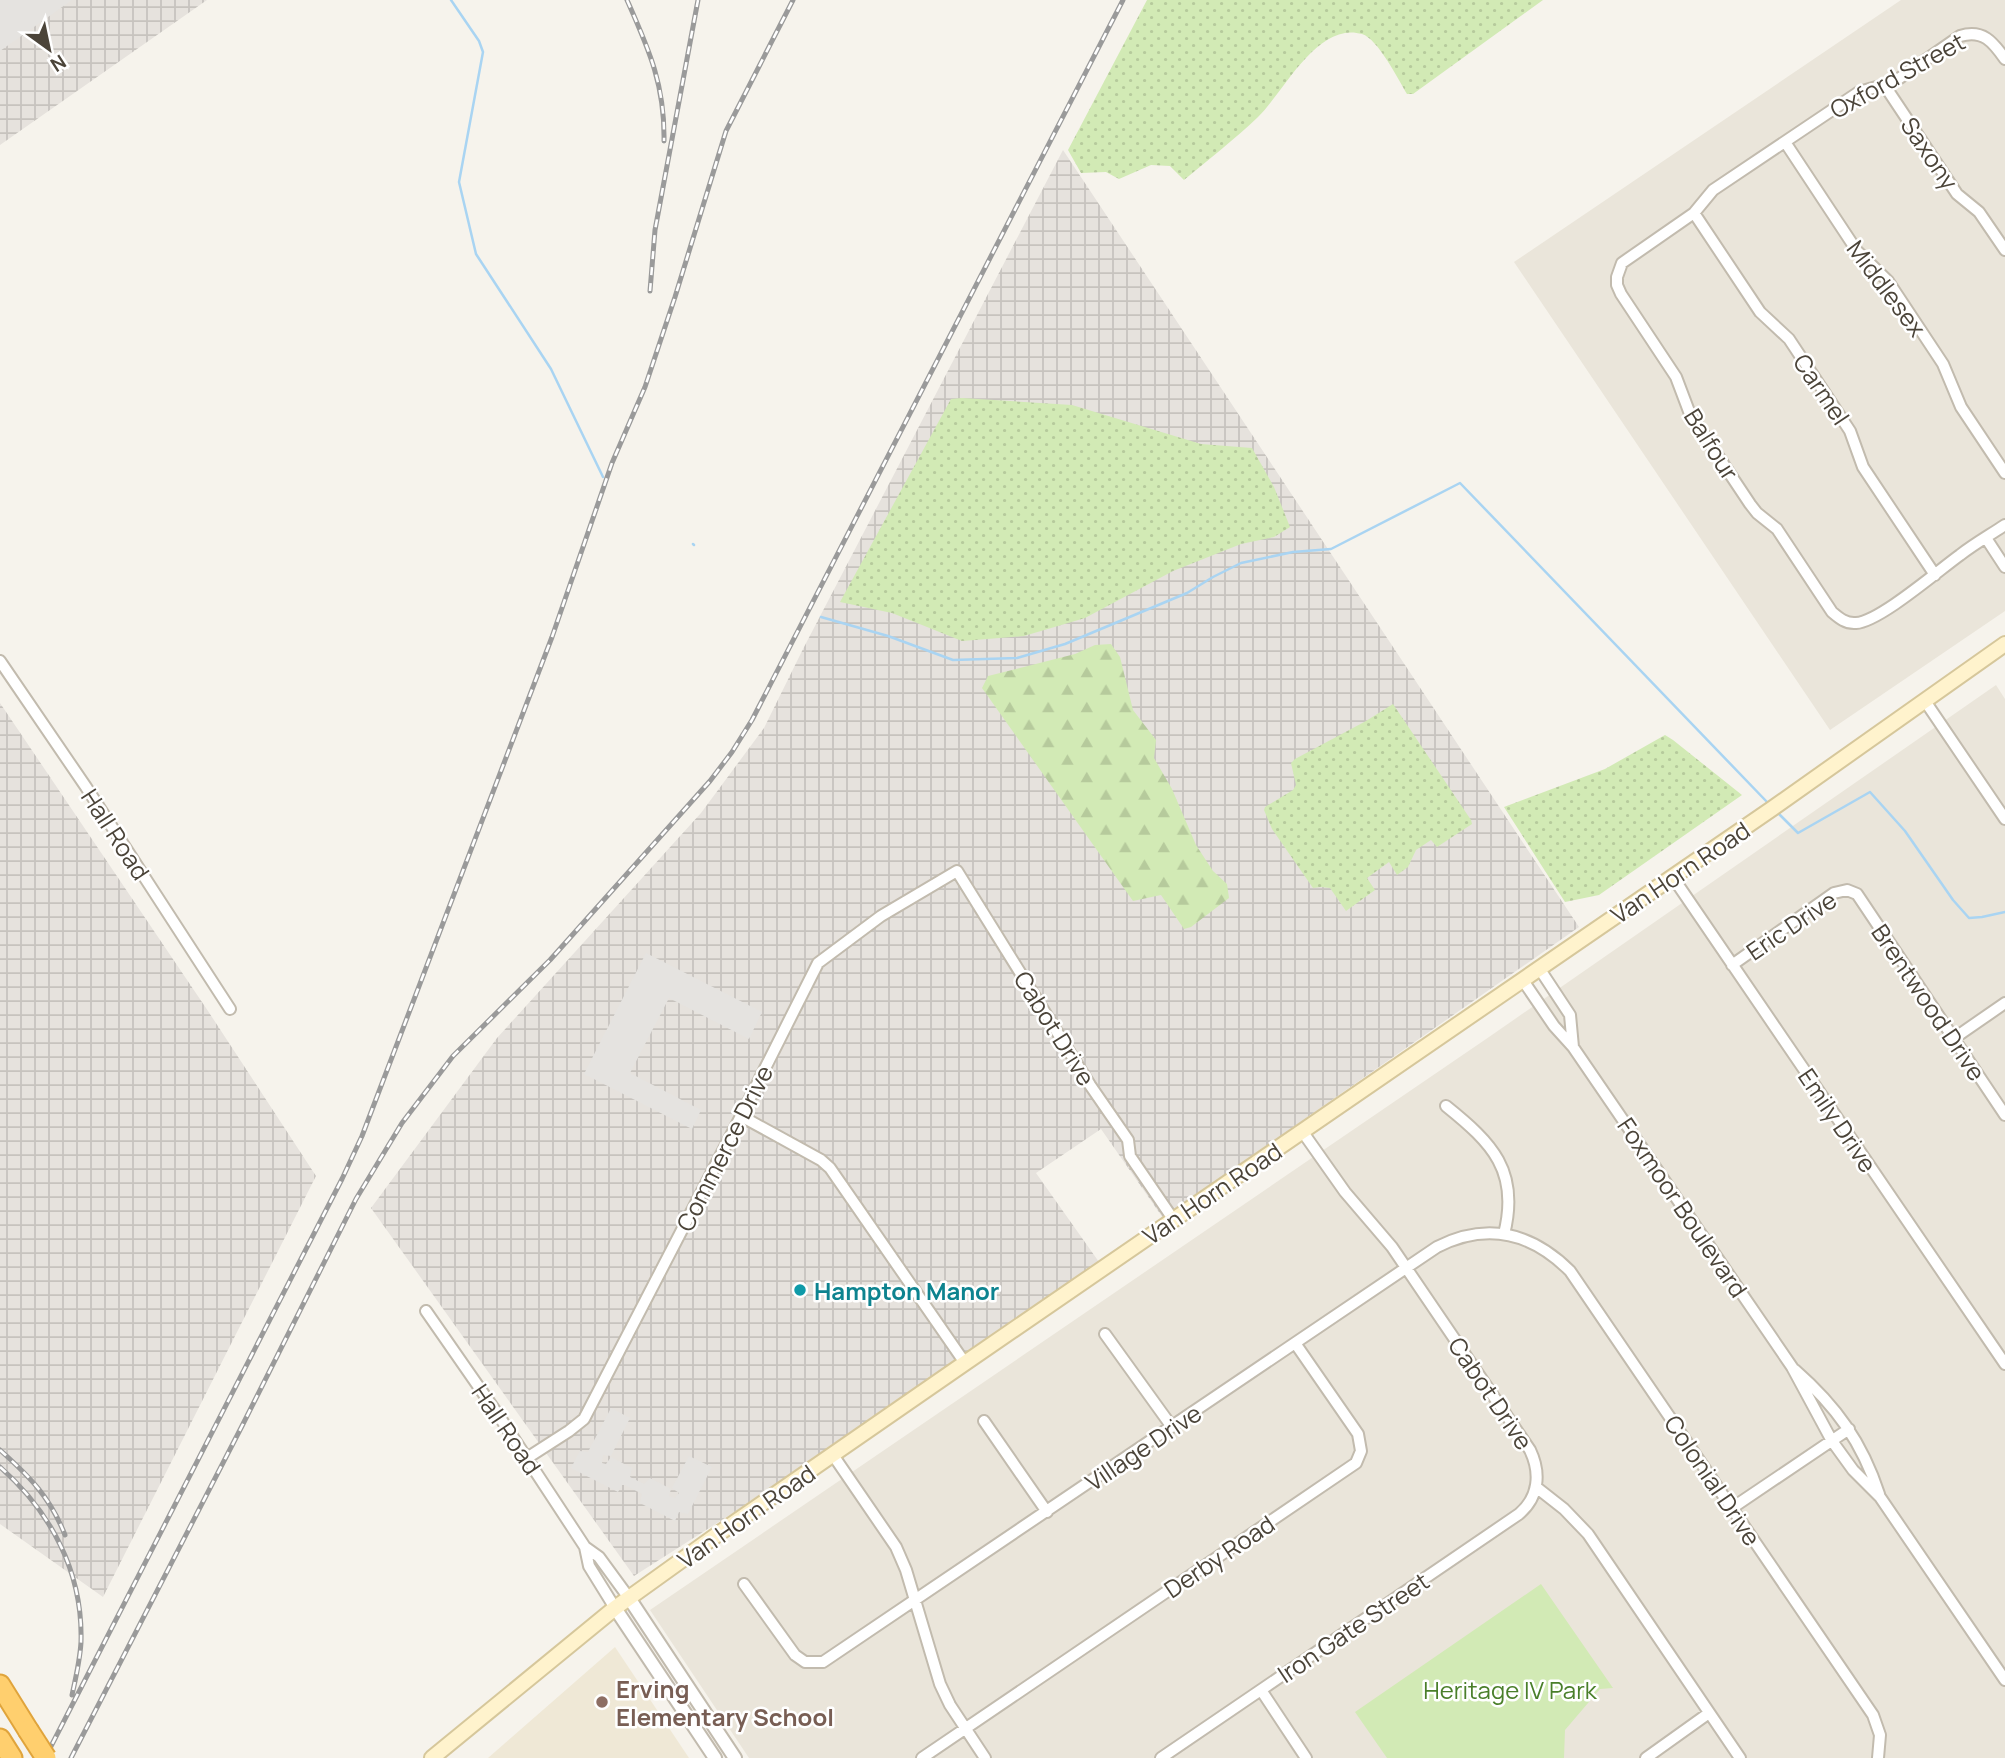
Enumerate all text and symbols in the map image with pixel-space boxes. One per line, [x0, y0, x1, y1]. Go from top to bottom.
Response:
north arrow [14, 14, 84, 84]
street label: Oxford Street [1824, 24, 1970, 126]
text: N [45, 49, 71, 78]
street label: Saxony [1894, 110, 1966, 196]
street label: Middlesex [1840, 233, 1934, 343]
street label: Carmel [1786, 347, 1858, 431]
street label: Balfour [1677, 402, 1747, 486]
street label: Hall Road [74, 782, 158, 886]
street label: Van Horn Road [1604, 813, 1756, 931]
street label: Eric Drive [1739, 883, 1843, 967]
street label: Brentwood Drive [1864, 917, 1994, 1087]
street label: Cabot Drive [1007, 964, 1103, 1092]
street label: Commerce Drive [668, 1059, 780, 1237]
street label: Emily Drive [1791, 1062, 1885, 1178]
street label: Foxmoor Boulevard [1611, 1111, 1755, 1303]
street label: Van Horn Road [1136, 1134, 1288, 1252]
place label: Hampton Manor [814, 1274, 999, 1307]
marker: Hampton Manor [792, 1282, 808, 1298]
street label: Cabot Drive [1441, 1330, 1541, 1456]
street label: Hall Road [465, 1377, 549, 1481]
street label: Village Drive [1079, 1396, 1207, 1498]
street label: Colonial Drive [1657, 1408, 1769, 1552]
street label: Van Horn Road [671, 1456, 821, 1576]
street label: Derby Road [1157, 1507, 1281, 1605]
street label: Iron Gate Street [1271, 1564, 1435, 1690]
place label: Erving Elementary School [616, 1672, 834, 1733]
park label: Heritage IV Park [1423, 1673, 1598, 1706]
marker: Erving Elementary School [594, 1694, 610, 1710]

